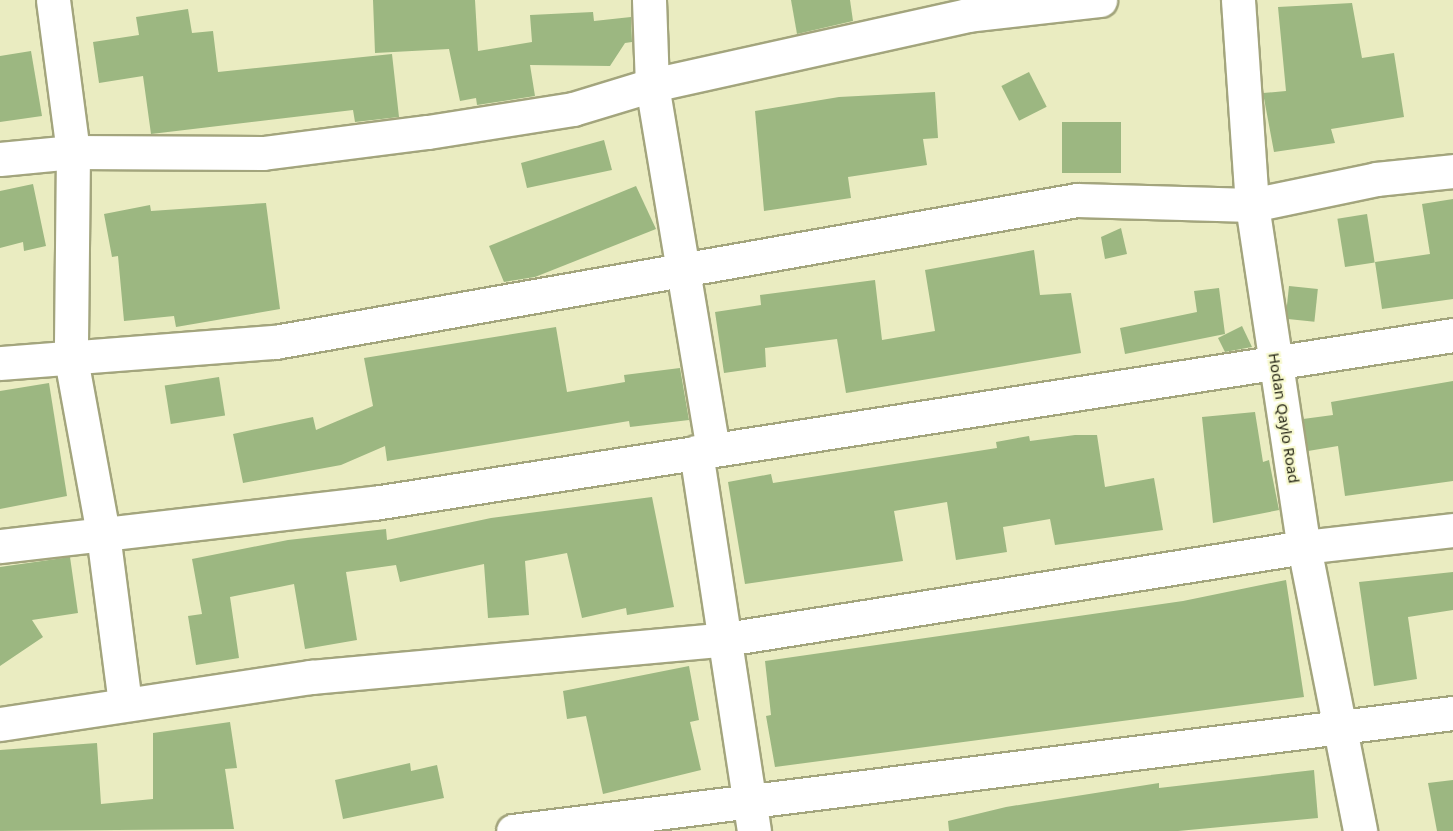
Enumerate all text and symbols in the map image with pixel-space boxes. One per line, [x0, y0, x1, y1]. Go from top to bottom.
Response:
street label: Hodan Qaylo Road [1265, 352, 1303, 484]

